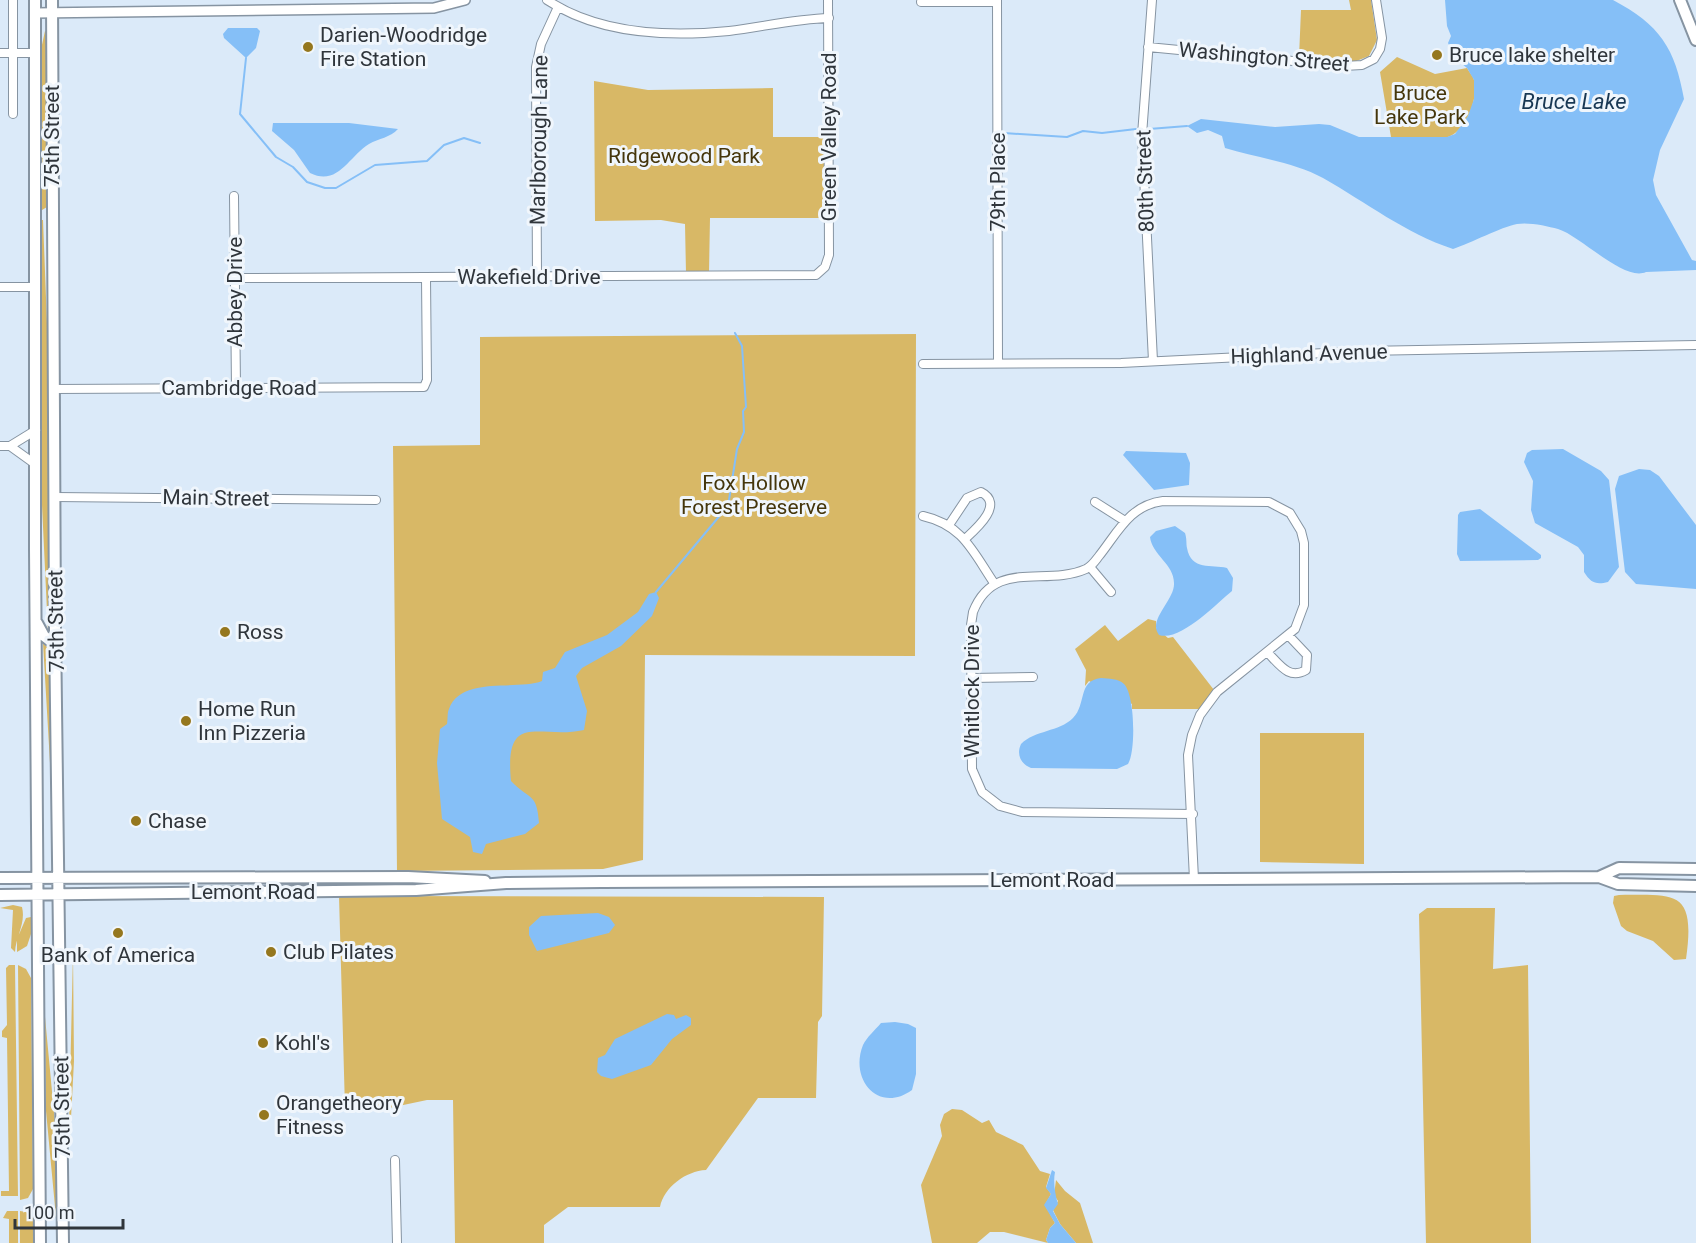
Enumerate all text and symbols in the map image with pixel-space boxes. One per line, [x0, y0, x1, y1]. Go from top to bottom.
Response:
place label: Darien-Woodridge Fire Station [320, 23, 487, 71]
street label: Washington Street [1178, 38, 1351, 76]
marker: Darien-Woodridge Fire Station [301, 40, 315, 54]
place label: Bruce lake shelter [1449, 43, 1615, 67]
marker: Bruce lake shelter [1430, 48, 1444, 62]
street label: Green Valley Road [817, 52, 841, 222]
street label: Marlborough Lane [526, 55, 552, 225]
park label: Bruce Lake Park [1374, 81, 1466, 129]
street label: 75th Street [40, 85, 64, 187]
water label: Bruce Lake [1521, 89, 1627, 114]
street label: 80th Street [1131, 129, 1159, 233]
street label: 79th Place [986, 132, 1010, 232]
park label: Ridgewood Park [608, 144, 760, 168]
street label: Abbey Drive [223, 237, 247, 347]
street label: Wakefield Drive [457, 265, 601, 289]
street label: Highland Avenue [1230, 339, 1388, 369]
street label: Cambridge Road [161, 376, 317, 400]
park label: Fox Hollow Forest Preserve [681, 471, 827, 519]
street label: Main Street [162, 485, 270, 511]
street label: 75th Street [43, 569, 69, 673]
place label: Ross [237, 620, 284, 644]
street label: Whitlock Drive [960, 624, 984, 758]
marker: Ross [218, 625, 232, 639]
place label: Home Run Inn Pizzeria [198, 697, 306, 745]
marker: Home Run Inn Pizzeria [179, 714, 193, 728]
place label: Chase [148, 809, 207, 833]
marker: Chase [129, 814, 143, 828]
street label: Lemont Road [990, 868, 1114, 892]
street label: Lemont Road [191, 880, 315, 904]
marker: Bank of America [111, 926, 125, 940]
place label: Club Pilates [283, 940, 394, 964]
place label: Bank of America [41, 943, 195, 967]
marker: Club Pilates [264, 945, 278, 959]
place label: Kohl's [275, 1031, 330, 1055]
marker: Kohl's [256, 1036, 270, 1050]
street label: 75th Street [49, 1055, 75, 1159]
place label: Orangetheory Fitness [276, 1091, 402, 1139]
marker: Orangetheory Fitness [257, 1108, 271, 1122]
scale bar [15, 1192, 123, 1230]
text: 100 m [24, 1202, 75, 1223]

